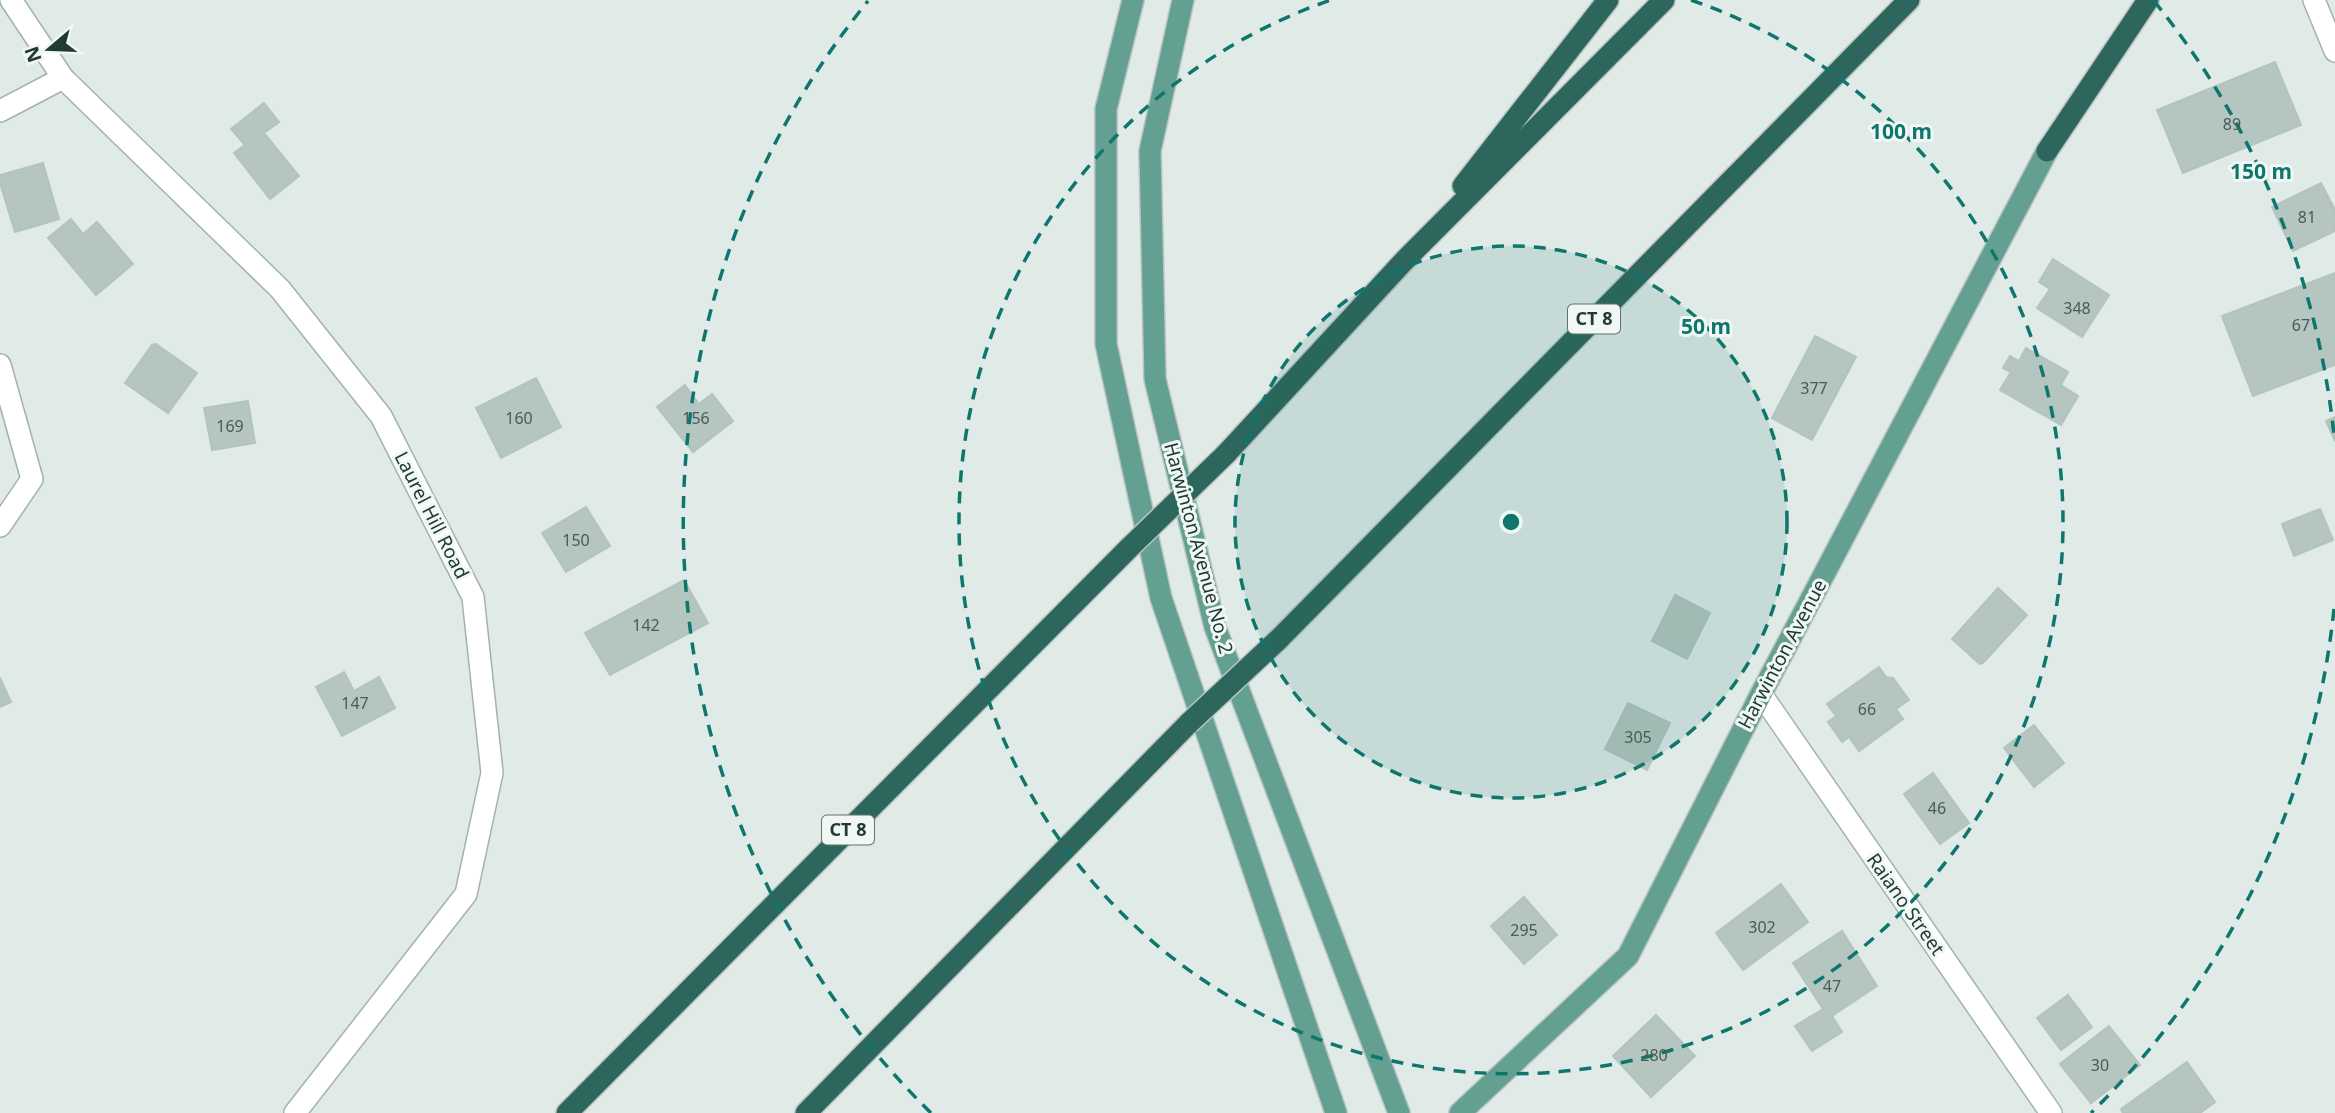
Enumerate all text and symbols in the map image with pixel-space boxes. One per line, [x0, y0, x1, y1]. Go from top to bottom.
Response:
north arrow [14, 14, 84, 84]
text: N [18, 43, 48, 66]
house number: 89 [2223, 113, 2241, 135]
text: 100 m [1870, 117, 1932, 145]
text: 150 m [2230, 157, 2292, 185]
house number: 81 [2298, 206, 2316, 228]
house number: 348 [2063, 297, 2091, 319]
road number: CT 8 [1568, 304, 1620, 334]
text: 50 m [1681, 312, 1731, 340]
house number: 67 [2292, 314, 2310, 336]
house number: 377 [1800, 377, 1828, 399]
house number: 160 [505, 407, 533, 429]
house number: 156 [682, 407, 710, 429]
house number: 169 [216, 415, 244, 437]
street label: Harwinton Avenue No. 2 [1158, 440, 1240, 656]
street label: Laurel Hill Road [389, 447, 475, 583]
centre of rings [1499, 510, 1523, 534]
house number: 150 [562, 529, 590, 551]
street label: Harwinton Avenue [1732, 575, 1832, 733]
house number: 142 [632, 614, 660, 636]
house number: 147 [341, 692, 369, 714]
house number: 66 [1858, 698, 1876, 720]
house number: 305 [1624, 726, 1652, 748]
house number: 46 [1928, 797, 1946, 819]
road number: CT 8 [822, 816, 874, 844]
street label: Raiano Street [1861, 848, 1951, 960]
house number: 302 [1748, 916, 1776, 938]
house number: 295 [1510, 919, 1538, 941]
house number: 47 [1823, 975, 1841, 997]
house number: 280 [1640, 1044, 1668, 1066]
house number: 30 [2091, 1054, 2109, 1076]

